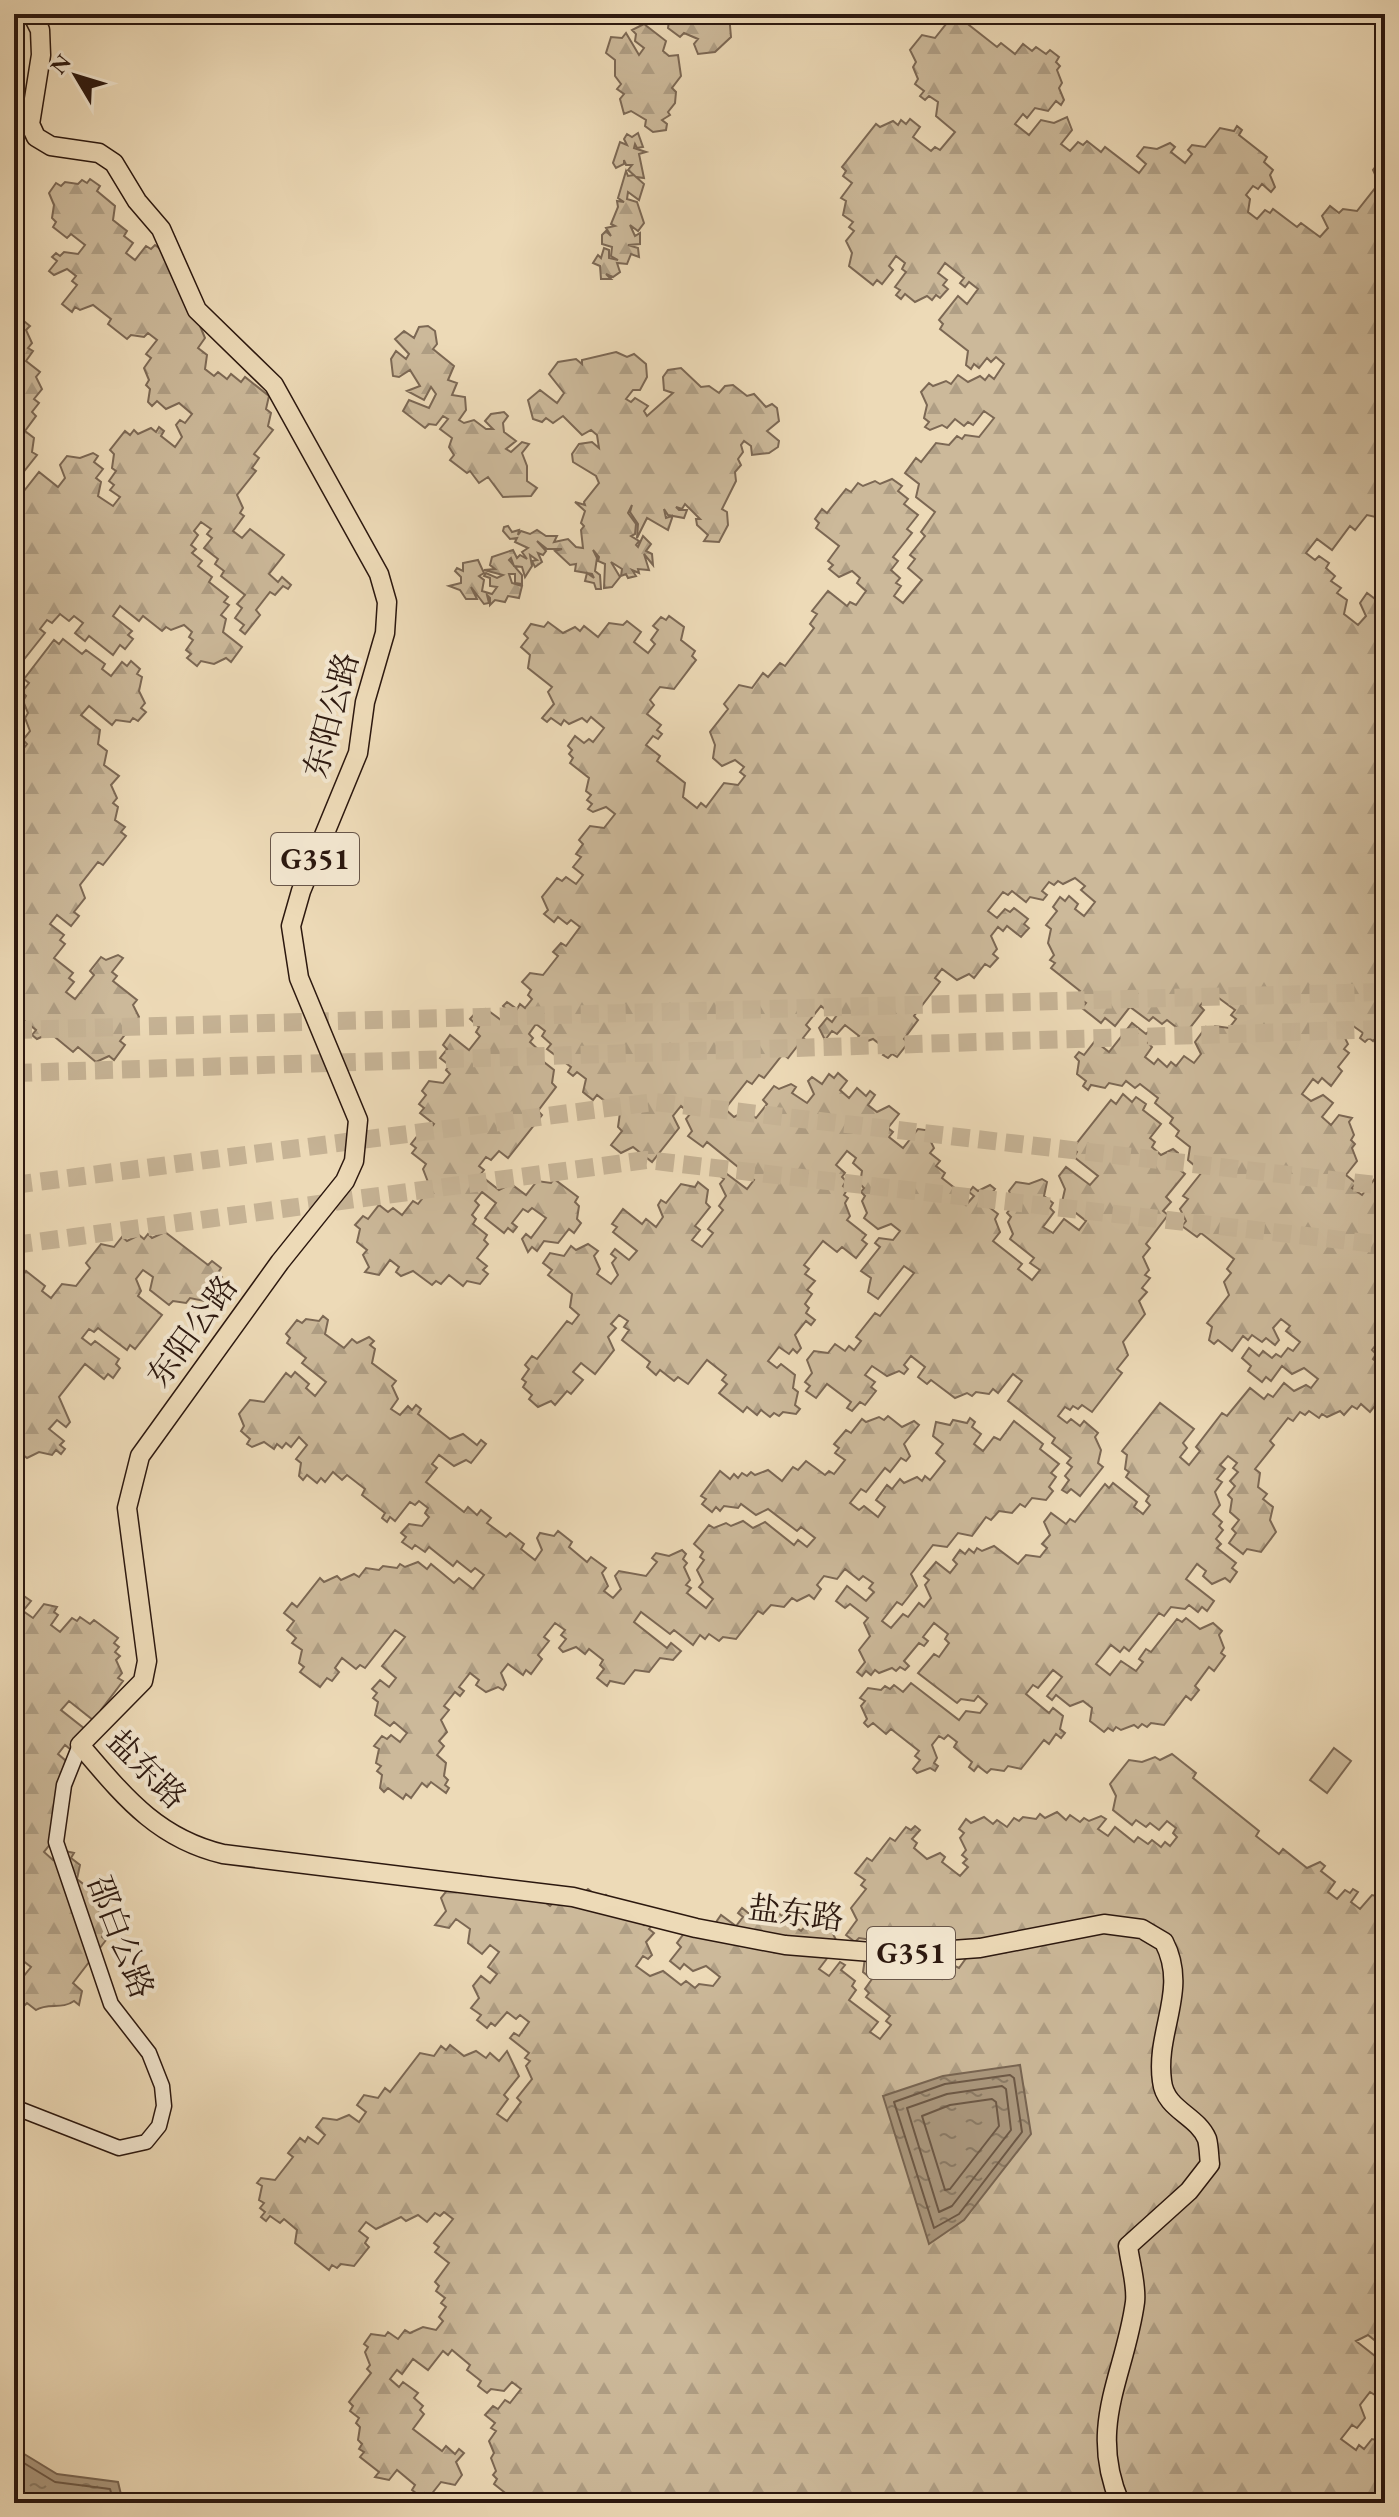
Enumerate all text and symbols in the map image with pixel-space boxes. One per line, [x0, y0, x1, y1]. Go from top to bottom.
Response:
north arrow [36, 36, 116, 116]
text: N [44, 48, 78, 80]
street label: 东阳公路 [294, 648, 368, 782]
road number: G351 [271, 833, 359, 885]
street label: 东阳公路 [137, 1267, 247, 1395]
street label: 盐东路 [98, 1720, 196, 1818]
street label: 邵白公路 [78, 1870, 164, 2004]
street label: 盐东路 [746, 1886, 846, 1940]
road number: G351 [867, 1927, 955, 1979]

